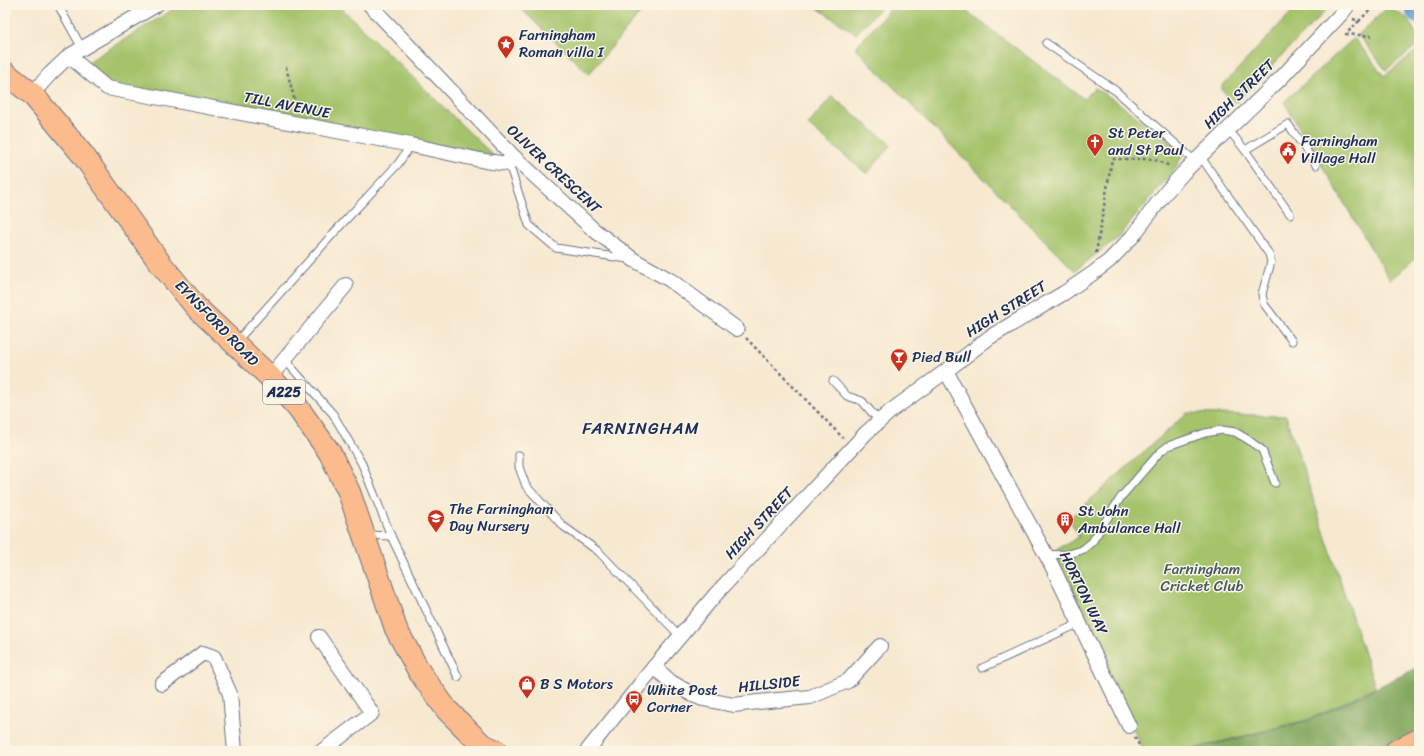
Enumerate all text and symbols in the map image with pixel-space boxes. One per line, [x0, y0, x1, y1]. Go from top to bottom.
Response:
place label: Farningham Roman villa I [519, 22, 605, 65]
place icon: Farningham Roman villa I [496, 34, 516, 59]
street label: HIGH STREET [1197, 52, 1282, 135]
street label: TILL AVENUE [241, 84, 334, 126]
street label: OLIVER CRESCENT [501, 118, 609, 221]
place label: St Peter and St Paul [1108, 120, 1184, 163]
place label: Farningham Village Hall [1301, 128, 1378, 171]
church icon: St Peter and St Paul [1085, 132, 1105, 157]
public building icon: Farningham Village Hall [1278, 140, 1298, 165]
street label: EYNSFORD ROAD [168, 273, 266, 373]
street label: HIGH STREET [960, 273, 1053, 344]
place label: Pied Bull [912, 344, 972, 370]
bar icon: Pied Bull [889, 347, 909, 372]
road number: A225 [263, 380, 305, 404]
district label: FARNINGHAM [582, 413, 700, 443]
street label: HIGH STREET [718, 479, 801, 565]
place label: The Farningham Day Nursery [449, 496, 554, 539]
place label: St John Ambulance Hall [1077, 498, 1181, 541]
school or university icon: The Farningham Day Nursery [426, 508, 446, 533]
building icon: St John Ambulance Hall [1055, 510, 1075, 535]
street label: HORTON WAY [1052, 547, 1116, 640]
park label: Farningham Cricket Club [1161, 556, 1243, 599]
street label: HILLSIDE [737, 668, 803, 700]
place label: B S Motors [540, 671, 614, 697]
shop icon: B S Motors [517, 674, 537, 699]
place label: White Post Corner [647, 677, 718, 720]
bus stop icon: White Post Corner [624, 689, 644, 714]

